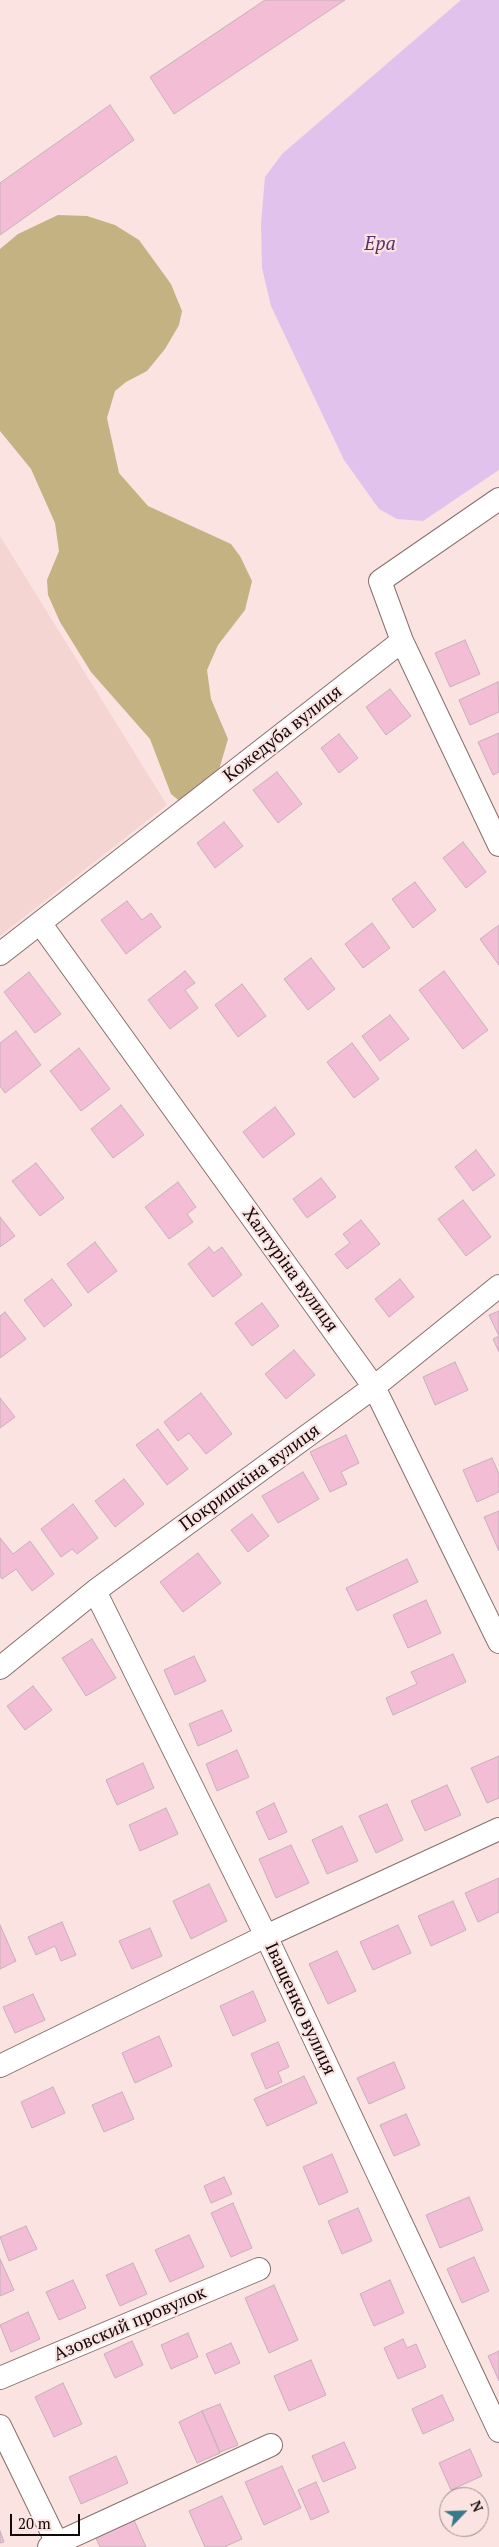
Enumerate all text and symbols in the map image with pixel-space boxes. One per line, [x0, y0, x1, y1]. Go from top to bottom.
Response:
water label: Ера [364, 234, 396, 256]
street label: Кожедуба вулиця [219, 681, 347, 787]
street label: Халтуріна вулиця [238, 1204, 342, 1336]
street label: Покришкіна вулиця [176, 1420, 324, 1536]
street label: Іващенко вулиця [260, 1939, 340, 2079]
street label: Азовский провулок [50, 2282, 210, 2366]
north arrow [439, 2487, 489, 2537]
text: N [466, 2497, 488, 2515]
scale bar [12, 2504, 82, 2536]
text: 20 m [18, 2513, 51, 2533]

